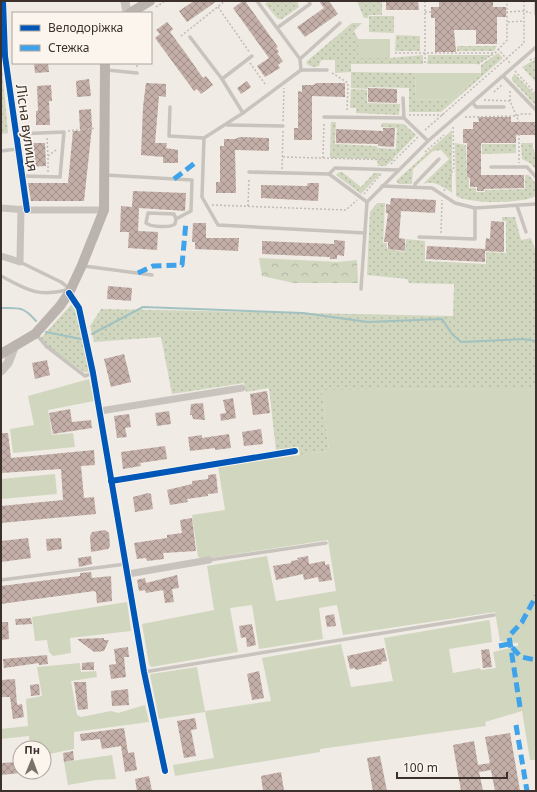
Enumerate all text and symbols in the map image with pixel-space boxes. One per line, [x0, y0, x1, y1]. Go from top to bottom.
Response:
legend [12, 12, 152, 64]
text: Велодоріжка [48, 19, 123, 36]
text: Стежка [48, 39, 89, 56]
street label: Лісна вулиця [12, 83, 43, 173]
north arrow [12, 740, 52, 780]
text: Пн [24, 742, 40, 757]
scale bar [397, 754, 507, 780]
text: 100 m [403, 759, 438, 776]

